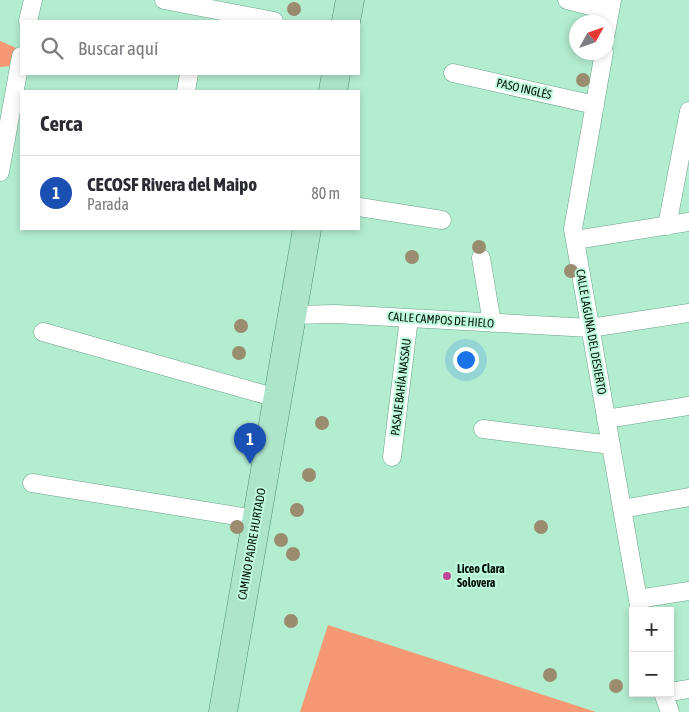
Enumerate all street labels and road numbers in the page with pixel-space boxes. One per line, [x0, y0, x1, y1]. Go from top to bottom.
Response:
street label: PASO INGLÉS [495, 76, 553, 102]
street label: CALLE LAGUNA DEL DESIERTO [573, 268, 609, 396]
street label: CALLE CAMPOS DE HIELO [388, 309, 494, 331]
street label: PASAJE BAHÍA NASSAU [388, 338, 414, 436]
street label: CAMINO PADRE HURTADO [235, 487, 269, 601]

